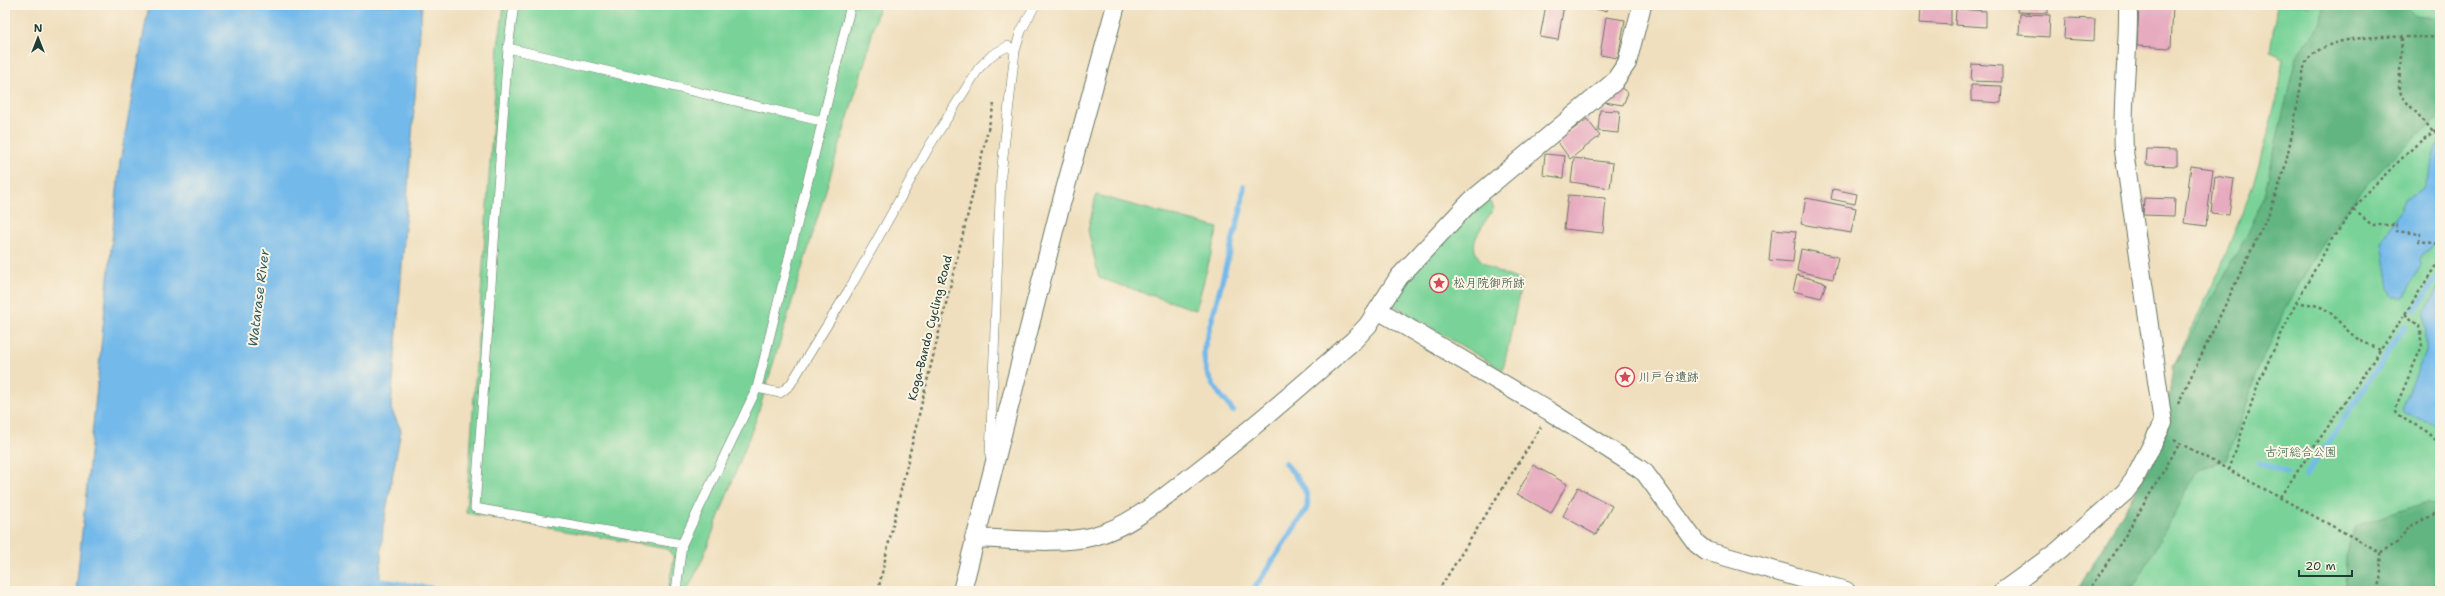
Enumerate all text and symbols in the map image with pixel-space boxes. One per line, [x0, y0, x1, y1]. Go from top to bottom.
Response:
north arrow [18, 18, 58, 58]
text: N [34, 21, 43, 36]
water label: Watarase River [244, 248, 273, 348]
street label: Koga-Bando Cycling Road [904, 253, 956, 403]
place icon: 松月院御所跡 [1428, 272, 1450, 294]
place label: 松月院御所跡 [1453, 275, 1525, 291]
place icon: 川戸台遺跡 [1614, 366, 1636, 388]
place label: 川戸台遺跡 [1639, 369, 1699, 385]
park label: 古河総合公園 [2265, 444, 2337, 460]
scale bar [2299, 552, 2352, 578]
text: 20 m [2305, 558, 2336, 574]

